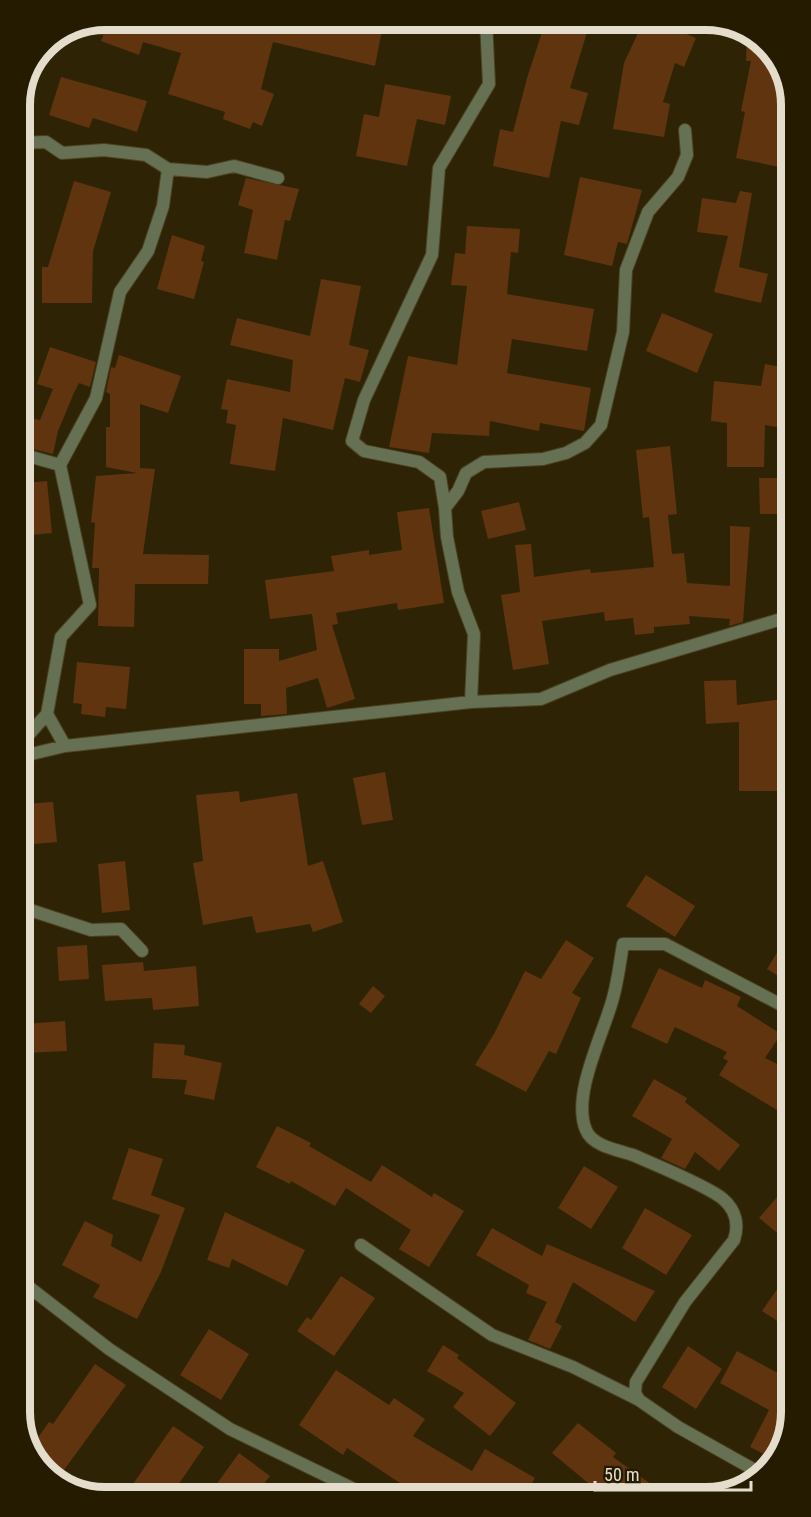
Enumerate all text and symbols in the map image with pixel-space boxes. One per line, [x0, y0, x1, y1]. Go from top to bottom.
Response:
scale bar [595, 1454, 751, 1492]
text: 50 m [604, 1464, 639, 1485]

